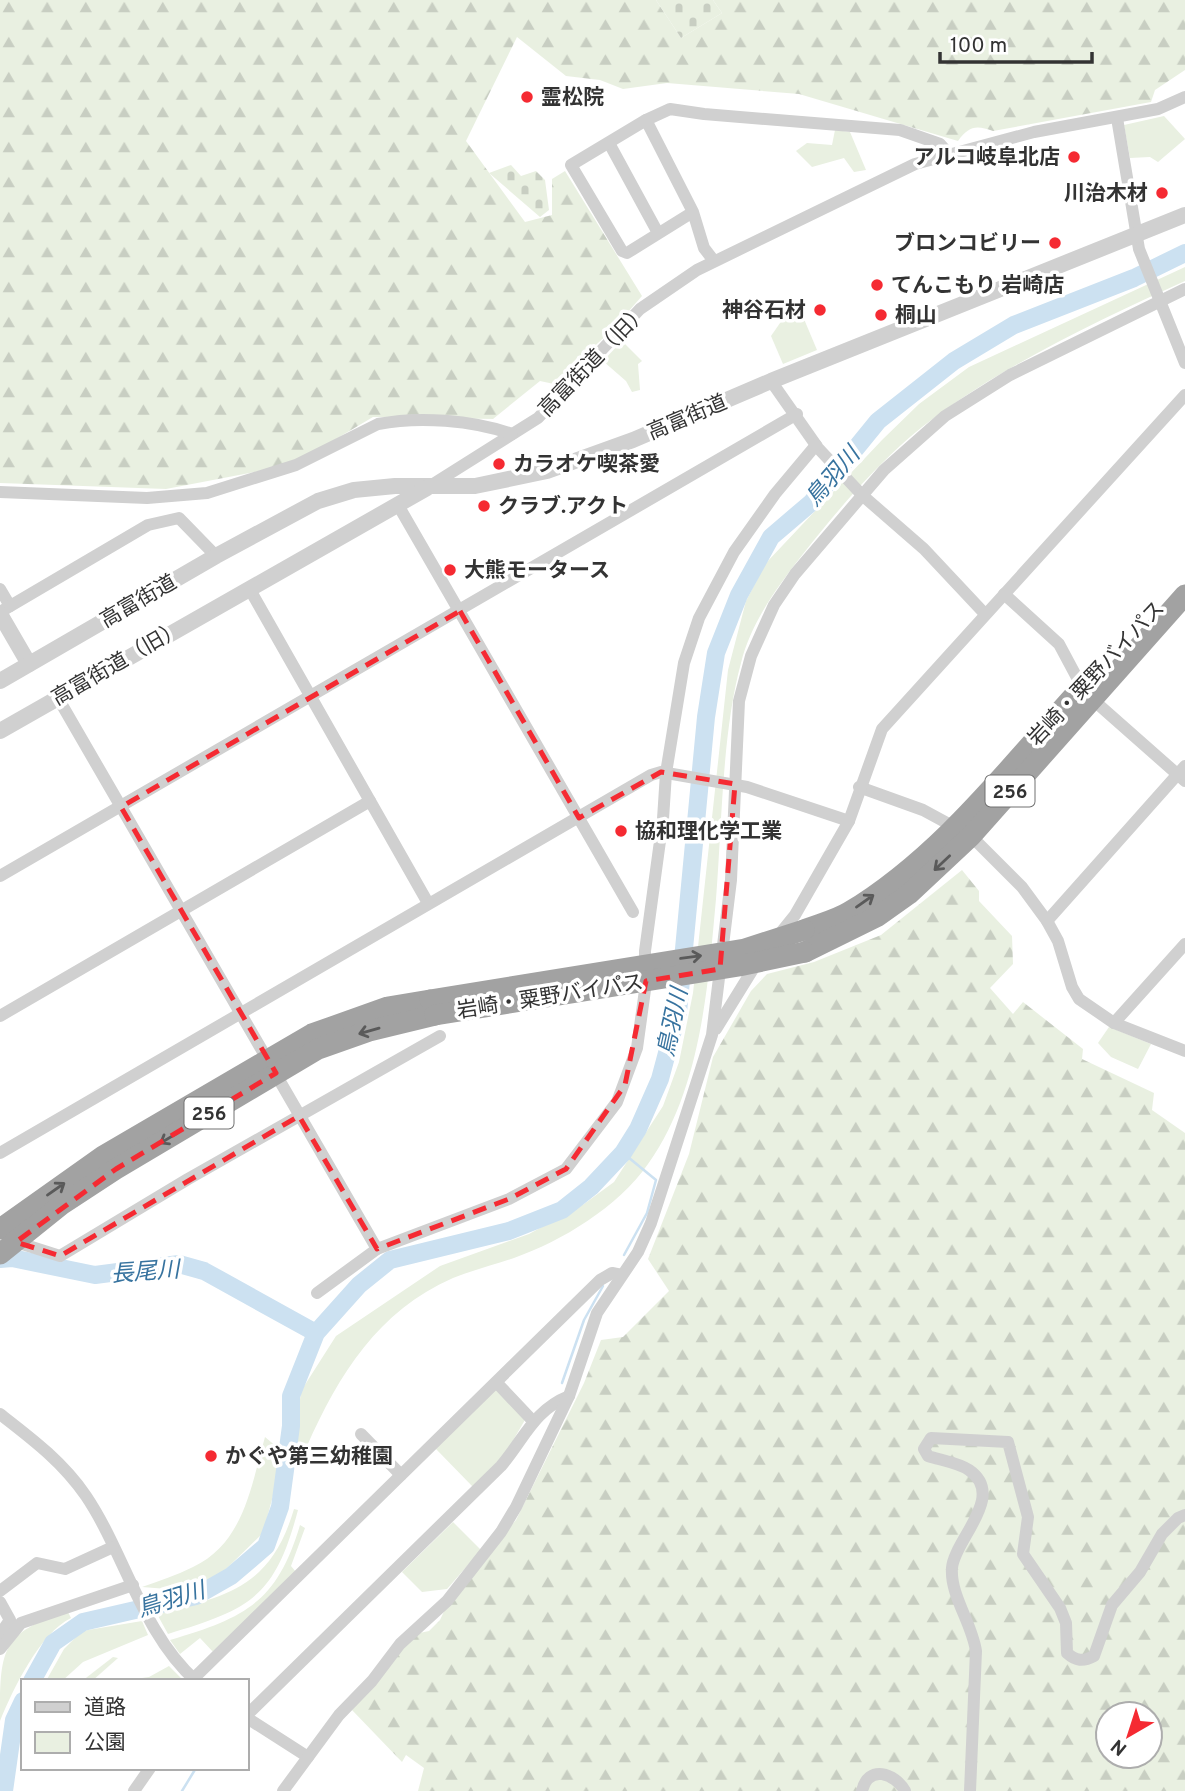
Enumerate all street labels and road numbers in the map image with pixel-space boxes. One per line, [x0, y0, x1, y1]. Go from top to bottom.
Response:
street label: 高富街道（旧） [533, 299, 655, 423]
street label: 高富街道 [644, 390, 732, 447]
street label: 高富街道 [96, 570, 182, 635]
street label: 岩崎・粟野バイパス [1023, 596, 1171, 752]
street label: 高富街道（旧） [47, 616, 188, 713]
road number: 256 [986, 776, 1034, 806]
street label: 岩崎・粟野バイパス [455, 969, 645, 1026]
road number: 256 [184, 1098, 234, 1128]

